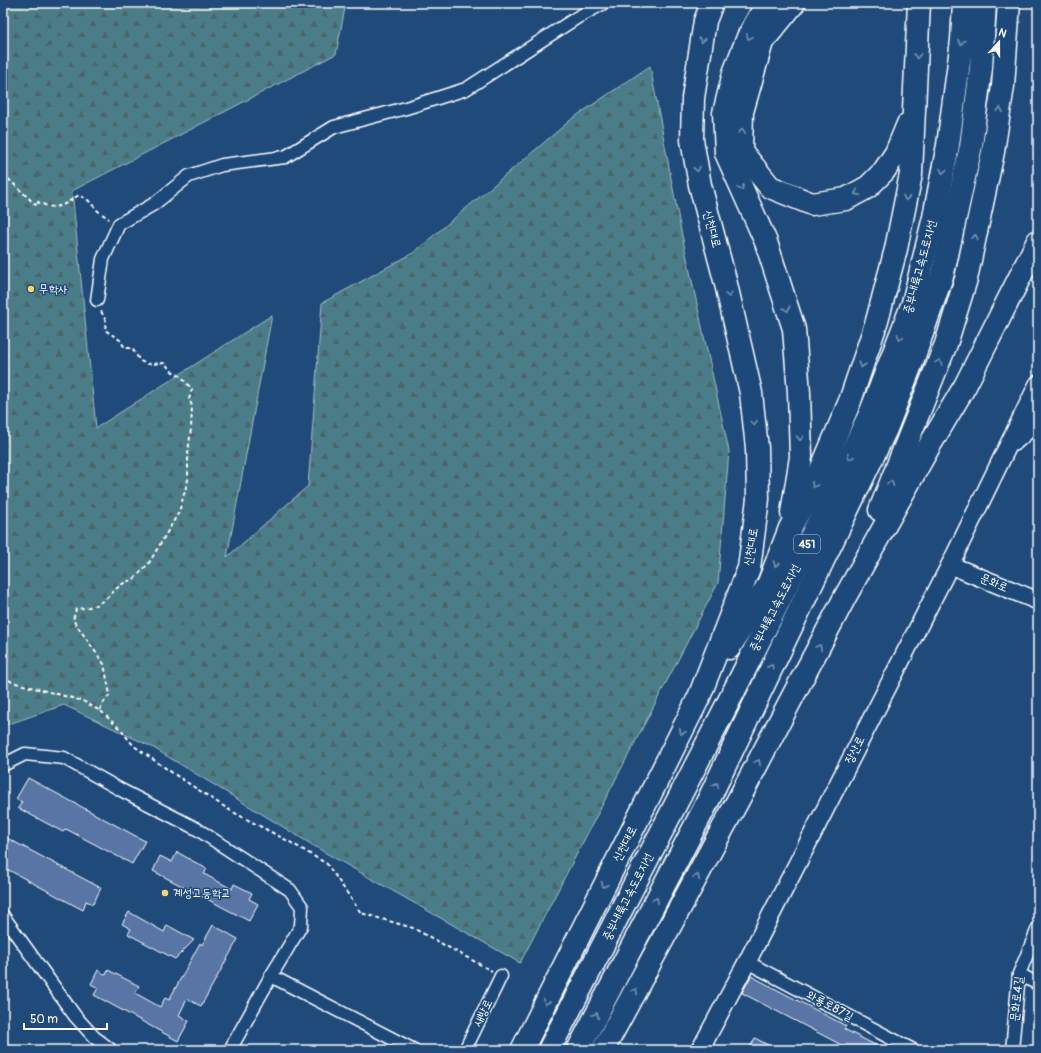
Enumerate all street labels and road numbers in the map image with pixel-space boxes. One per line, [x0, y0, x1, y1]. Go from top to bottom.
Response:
street label: 신천대로 [700, 208, 724, 250]
street label: 중부내륙고속도로지선 [900, 218, 940, 316]
street label: 신천대로 [741, 527, 761, 567]
road number: 451 [794, 535, 820, 553]
street label: 중부내륙고속도로지선 [746, 562, 804, 654]
street label: 문화로 [978, 570, 1010, 596]
street label: 장산로 [842, 734, 868, 766]
street label: 신천대로 [610, 823, 640, 865]
street label: 중부내륙고속도로지선 [599, 851, 657, 943]
street label: 문화로4길 [1007, 975, 1027, 1022]
street label: 와룡로87길 [804, 987, 856, 1025]
street label: 새방로 [470, 997, 496, 1029]

